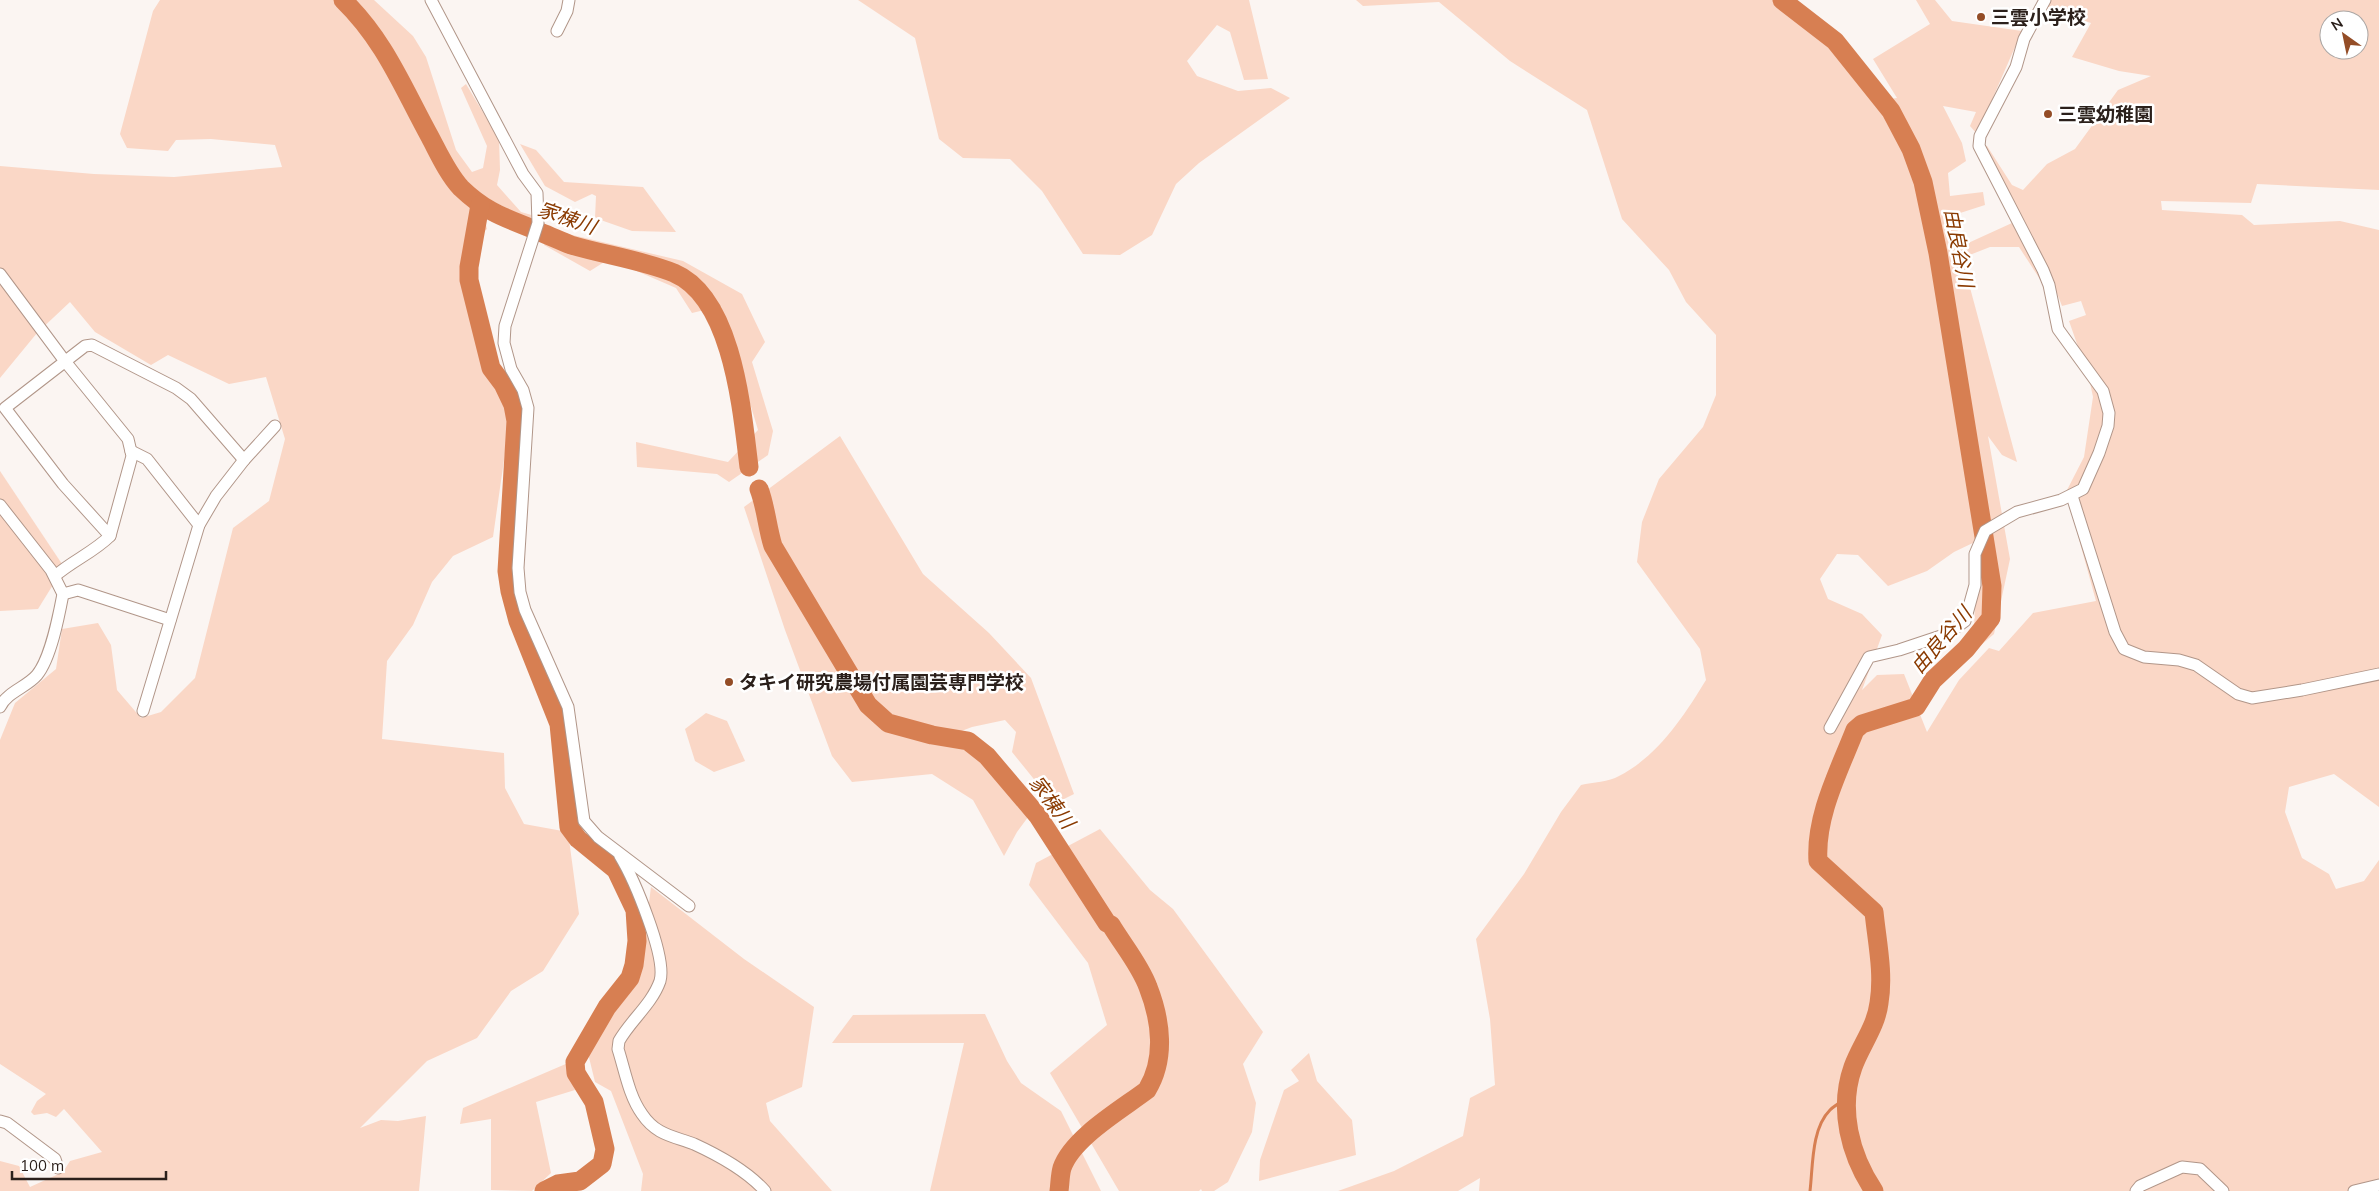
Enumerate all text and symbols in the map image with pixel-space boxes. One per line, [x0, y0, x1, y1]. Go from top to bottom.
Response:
place label: 三雲小学校 [1991, 5, 2086, 29]
north arrow [2319, 10, 2369, 60]
marker: 三雲小学校 [1975, 11, 1987, 23]
text: N [2328, 14, 2346, 35]
place label: 三雲幼稚園 [2058, 102, 2153, 126]
marker: 三雲幼稚園 [2042, 108, 2054, 120]
water label: 家棟川 [535, 196, 601, 240]
water label: 由良谷川 [1940, 206, 1980, 292]
water label: 由良谷川 [1905, 600, 1978, 678]
place label: タキイ研究農場付属園芸専門学校 [739, 670, 1024, 694]
marker: タキイ研究農場付属園芸専門学校 [723, 676, 735, 688]
water label: 家棟川 [1024, 770, 1082, 835]
scale bar [12, 1148, 166, 1180]
text: 100 m [20, 1156, 64, 1175]

